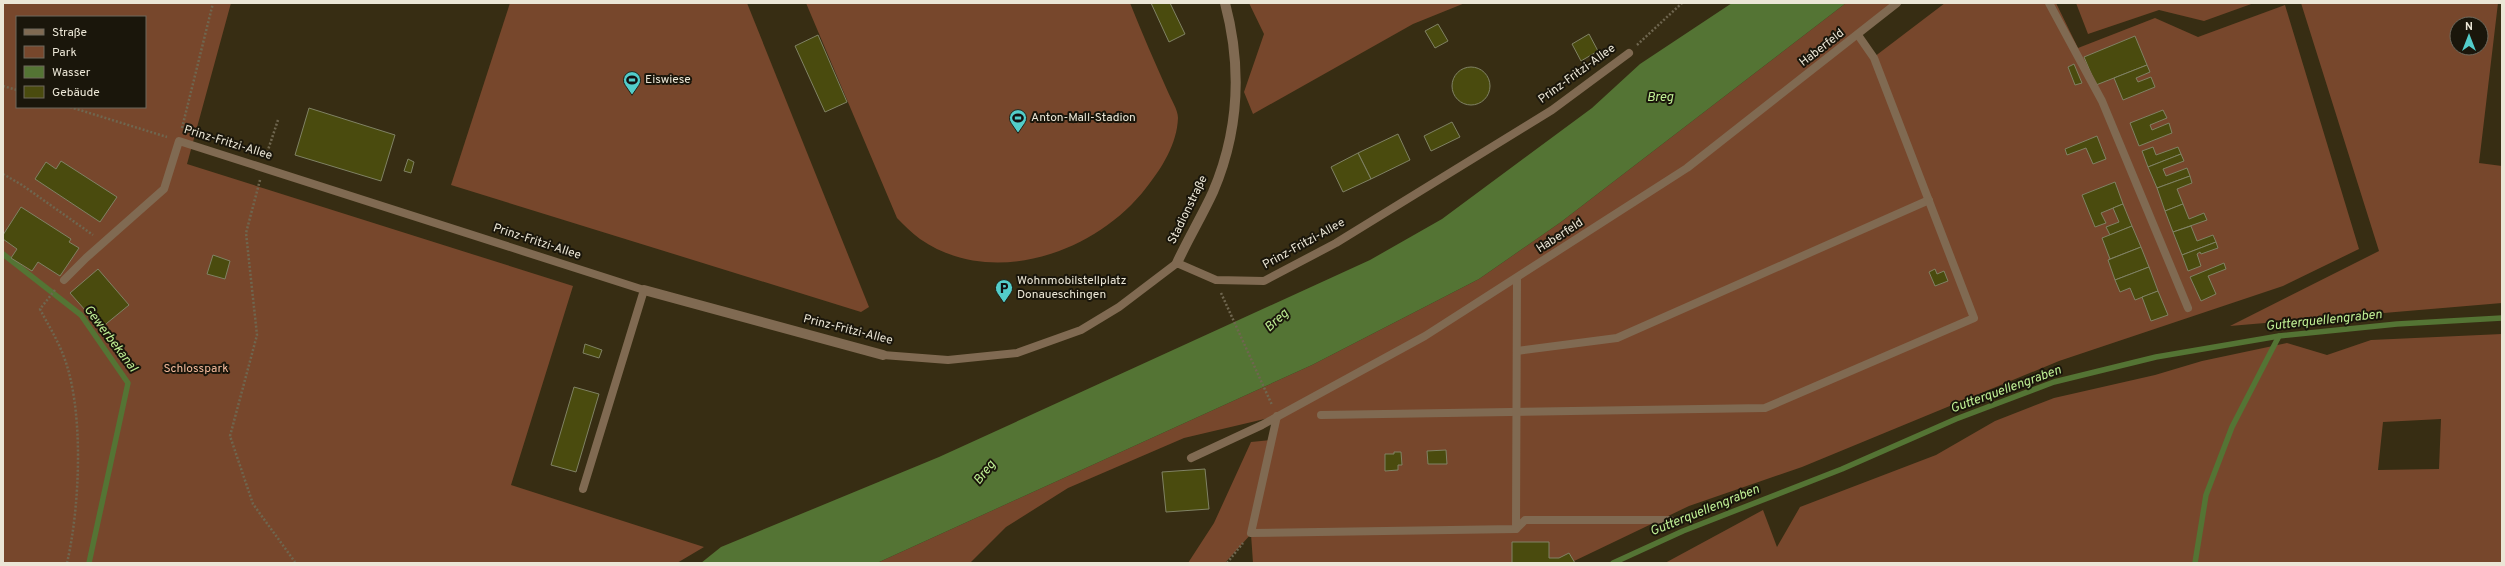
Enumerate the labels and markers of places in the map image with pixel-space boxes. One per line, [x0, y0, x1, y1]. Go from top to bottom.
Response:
sports icon: Eiswiese [622, 70, 642, 95]
place label: Eiswiese [645, 72, 691, 88]
sports icon: Anton-Mall-Stadion [1008, 108, 1028, 133]
place label: Anton-Mall-Stadion [1031, 110, 1136, 126]
place label: Wohnmobilstellplatz Donaueschingen [1017, 273, 1127, 303]
parking icon: Wohnmobilstellplatz Donaueschingen [994, 278, 1014, 303]

